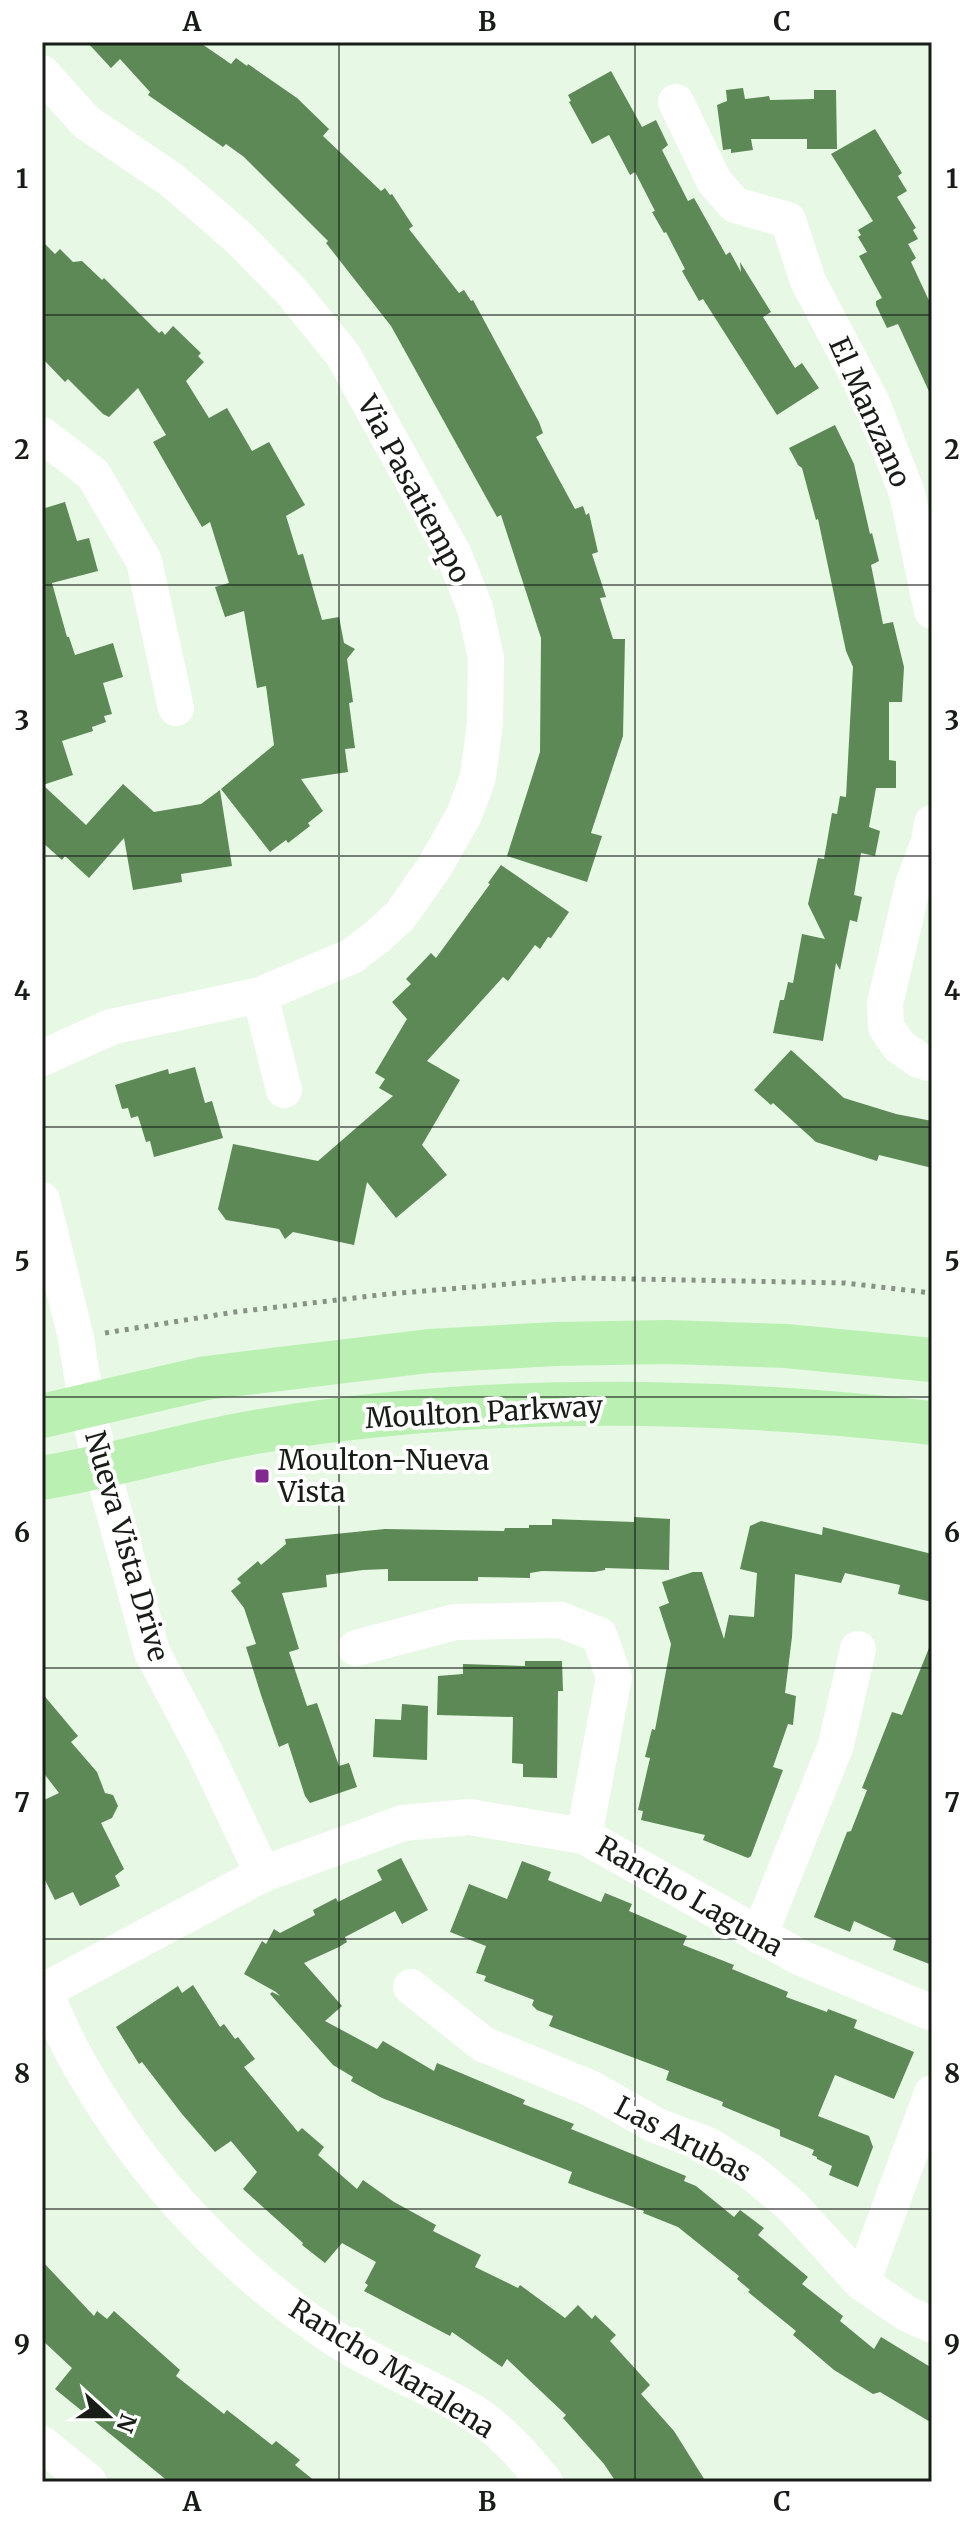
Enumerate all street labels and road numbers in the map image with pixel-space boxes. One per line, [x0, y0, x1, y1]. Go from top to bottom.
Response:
street label: El Manzano [821, 331, 919, 493]
street label: Via Pasatiempo [349, 388, 479, 589]
street label: Moulton Parkway [364, 1388, 605, 1436]
street label: Nueva Vista Drive [77, 1427, 177, 1665]
street label: Rancho Laguna [590, 1828, 790, 1964]
street label: Las Arubas [609, 2088, 757, 2190]
street label: Rancho Maralena [283, 2290, 501, 2446]

